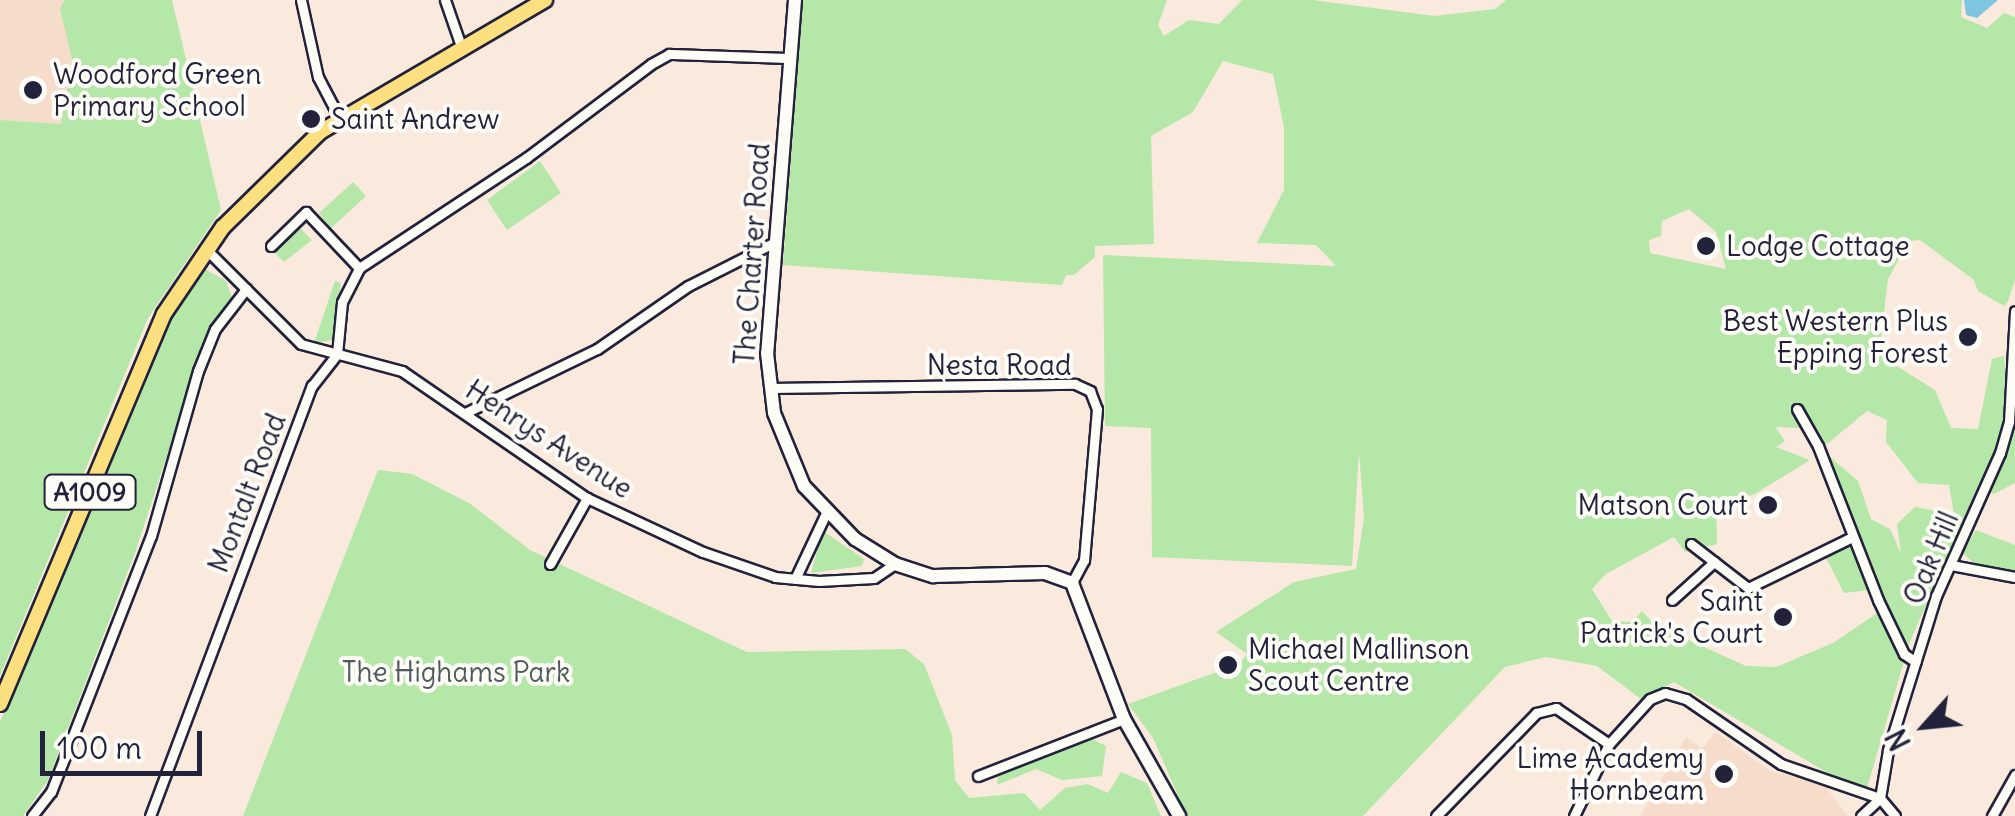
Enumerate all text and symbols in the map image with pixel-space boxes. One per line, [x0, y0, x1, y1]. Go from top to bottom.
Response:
place label: Woodford Green Primary School [53, 57, 261, 123]
marker: Woodford Green Primary School [22, 79, 44, 101]
place label: Saint Andrew [331, 102, 499, 136]
marker: Saint Andrew [300, 108, 322, 130]
street label: The Charter Road [727, 142, 777, 366]
place label: Lodge Cottage [1726, 229, 1910, 263]
marker: Lodge Cottage [1695, 235, 1717, 257]
place label: Best Western Plus Epping Forest [1723, 304, 1948, 370]
marker: Best Western Plus Epping Forest [1957, 326, 1979, 348]
street label: Nesta Road [927, 348, 1071, 382]
street label: Henrys Avenue [459, 373, 639, 505]
street label: Montalt Road [201, 409, 293, 577]
road number: A1009 [42, 472, 138, 512]
place label: Matson Court [1578, 488, 1748, 522]
marker: Matson Court [1757, 494, 1779, 516]
street label: Oak Hill [1896, 507, 1966, 609]
place label: Saint Patrick's Court [1580, 584, 1763, 650]
marker: Saint Patrick's Court [1772, 606, 1794, 628]
place label: Michael Mallinson Scout Centre [1248, 632, 1469, 698]
marker: Michael Mallinson Scout Centre [1217, 654, 1239, 676]
park label: The Highams Park [342, 655, 570, 689]
north arrow [1875, 676, 1975, 776]
scale bar [45, 711, 208, 773]
text: N [1878, 723, 1919, 756]
text: 100 m [57, 729, 142, 767]
place label: Lime Academy Hornbeam [1517, 741, 1704, 807]
marker: Lime Academy Hornbeam [1713, 763, 1735, 785]

